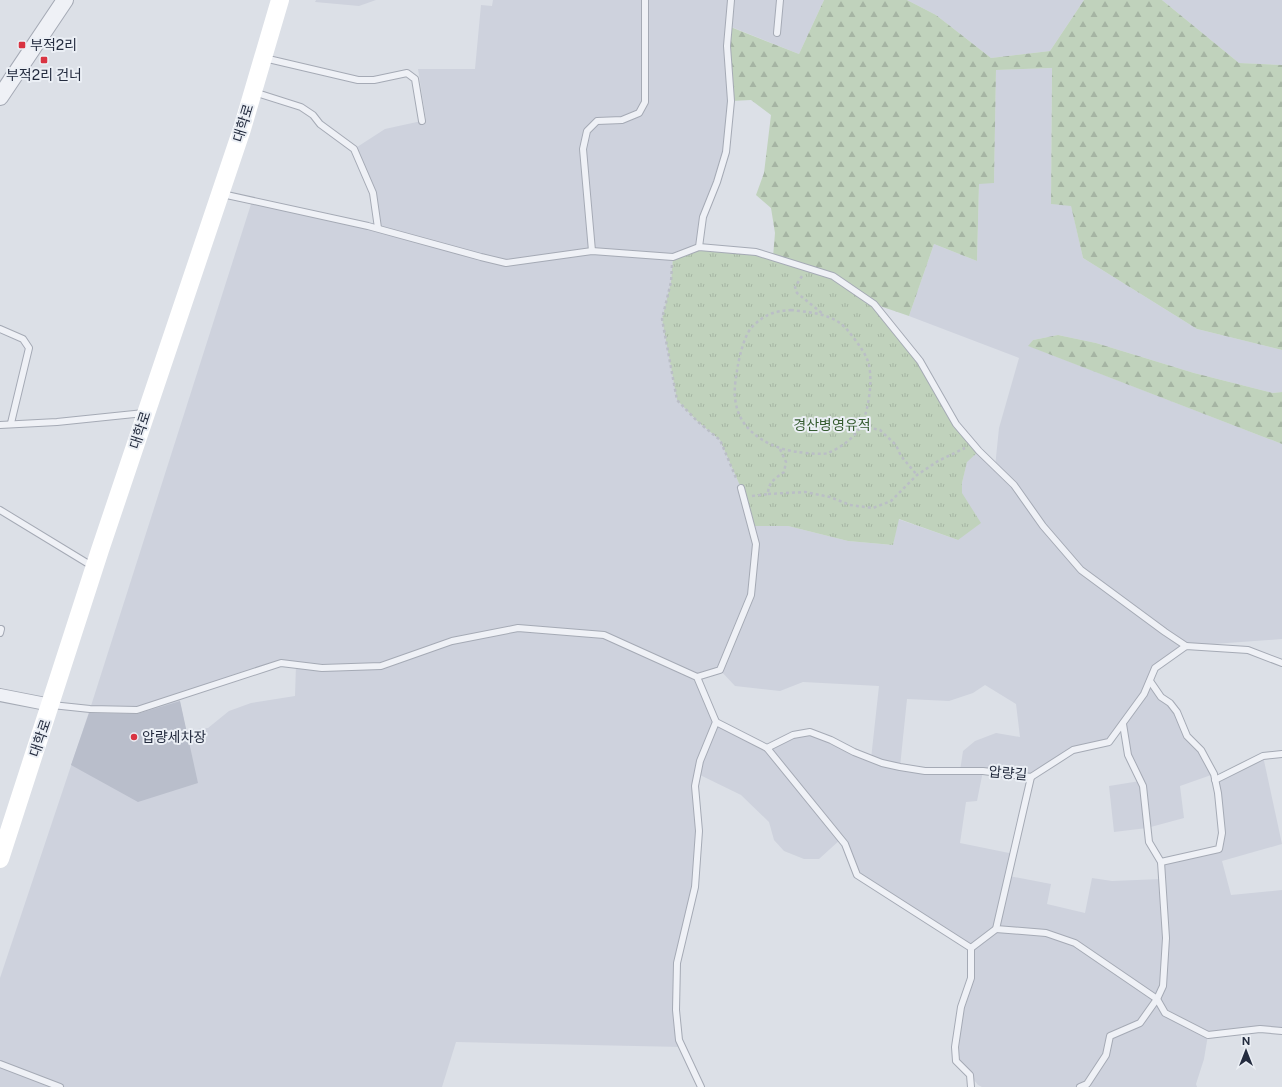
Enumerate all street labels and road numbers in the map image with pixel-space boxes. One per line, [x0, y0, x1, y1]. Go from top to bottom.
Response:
street label: 대학로 [230, 102, 256, 144]
street label: 대학로 [126, 409, 154, 451]
street label: 대학로 [26, 717, 54, 759]
street label: 압량길 [988, 763, 1028, 783]

